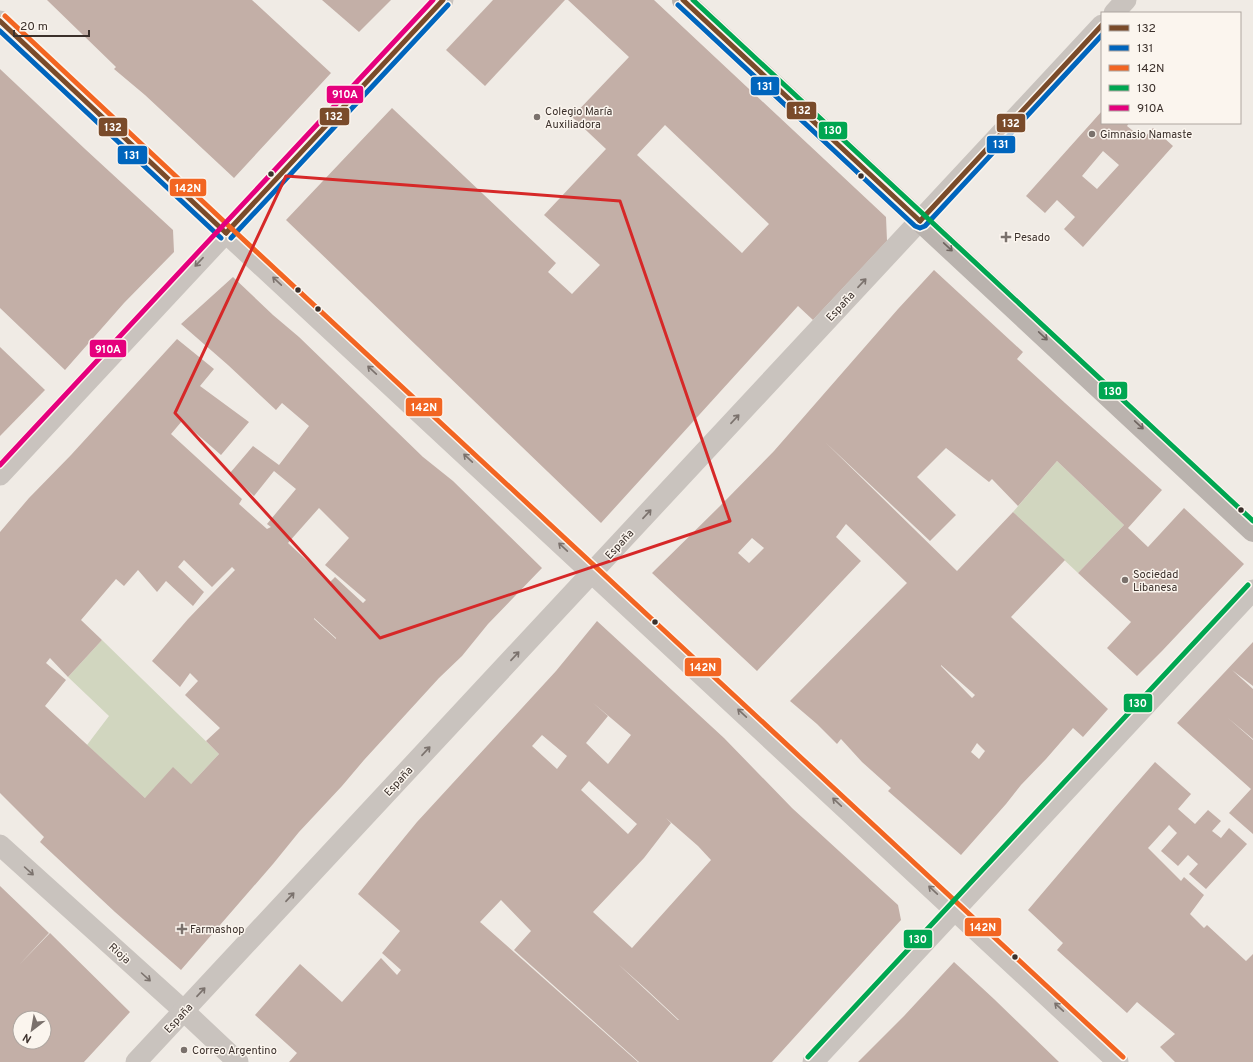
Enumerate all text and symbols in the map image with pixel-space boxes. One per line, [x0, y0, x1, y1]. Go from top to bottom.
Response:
scale bar [14, 12, 89, 38]
legend [1101, 12, 1241, 124]
text: 20 m [20, 19, 48, 35]
text: 132 [1137, 21, 1156, 37]
text: 131 [1137, 41, 1153, 57]
text: 142N [1137, 61, 1165, 77]
line badge: 131 [750, 76, 780, 96]
text: 131 [757, 80, 773, 94]
text: 130 [1137, 81, 1156, 97]
line badge: 910A [326, 85, 364, 104]
text: 910A [332, 88, 358, 102]
line badge: 132 [786, 101, 817, 120]
text: 910A [1137, 101, 1164, 117]
text: 132 [793, 104, 811, 118]
place label: Colegio María Auxiliadora [545, 105, 613, 132]
line badge: 132 [319, 107, 350, 126]
text: 132 [325, 110, 343, 124]
marker: Colegio María Auxiliadora [532, 112, 542, 122]
line badge: 132 [996, 113, 1026, 133]
line badge: 132 [98, 117, 128, 137]
text: 132 [1002, 117, 1020, 131]
text: 132 [104, 121, 122, 135]
line badge: 130 [818, 121, 848, 140]
text: 130 [824, 124, 842, 138]
place label: Gimnasio Namaste [1100, 128, 1192, 142]
marker: Gimnasio Namaste [1087, 129, 1097, 139]
line badge: 131 [986, 135, 1016, 154]
text: 131 [993, 138, 1009, 152]
line badge: 131 [117, 145, 148, 165]
text: 131 [124, 149, 140, 163]
unlabelled marker [266, 169, 276, 179]
unlabelled marker [856, 171, 866, 181]
line badge: 142N [169, 178, 207, 197]
text: 142N [175, 182, 201, 196]
place label: Pesado [1014, 231, 1050, 245]
marker: Pesado [1001, 232, 1011, 242]
one-way arrow [943, 243, 953, 252]
one-way arrow [194, 257, 204, 267]
one-way arrow [272, 276, 282, 286]
one-way arrow [857, 278, 867, 288]
unlabelled marker [293, 285, 303, 295]
street label: España [823, 289, 858, 325]
unlabelled marker [313, 304, 323, 314]
one-way arrow [1038, 331, 1048, 340]
line badge: 910A [89, 339, 127, 358]
text: 910A [95, 343, 121, 357]
one-way arrow [367, 365, 377, 375]
line badge: 130 [1098, 381, 1128, 400]
text: 130 [1104, 385, 1122, 399]
line badge: 142N [405, 397, 443, 417]
text: 142N [411, 401, 437, 415]
one-way arrow [730, 414, 740, 424]
one-way arrow [1134, 420, 1144, 429]
one-way arrow [462, 454, 473, 463]
unlabelled marker [1236, 505, 1246, 515]
one-way arrow [642, 509, 651, 519]
street label: España [602, 527, 637, 563]
one-way arrow [558, 542, 568, 552]
place label: Sociedad Libanesa [1133, 568, 1178, 595]
marker: Sociedad Libanesa [1120, 575, 1130, 585]
unlabelled marker [650, 617, 660, 627]
one-way arrow [510, 651, 519, 661]
line badge: 142N [684, 657, 722, 677]
text: 142N [690, 661, 716, 675]
line badge: 130 [1123, 693, 1153, 713]
text: 130 [1129, 697, 1147, 711]
one-way arrow [737, 709, 747, 718]
one-way arrow [421, 746, 431, 756]
street label: España [381, 764, 416, 800]
one-way arrow [832, 797, 842, 807]
one-way arrow [24, 866, 34, 876]
one-way arrow [927, 886, 938, 895]
one-way arrow [285, 892, 295, 902]
line badge: 142N [964, 917, 1002, 937]
text: 142N [970, 921, 996, 935]
place label: Farmashop [190, 923, 244, 937]
marker: Farmashop [177, 924, 187, 934]
line badge: 130 [903, 929, 933, 949]
text: 130 [909, 933, 927, 947]
street label: Rioja [105, 940, 133, 967]
unlabelled marker [1010, 952, 1020, 962]
one-way arrow [141, 972, 152, 981]
one-way arrow [196, 988, 205, 998]
street label: España [161, 1001, 196, 1037]
one-way arrow [1054, 1002, 1064, 1012]
north arrow [12, 1010, 52, 1050]
text: N [20, 1030, 34, 1046]
place label: Correo Argentino [192, 1044, 277, 1058]
marker: Correo Argentino [179, 1045, 189, 1055]

